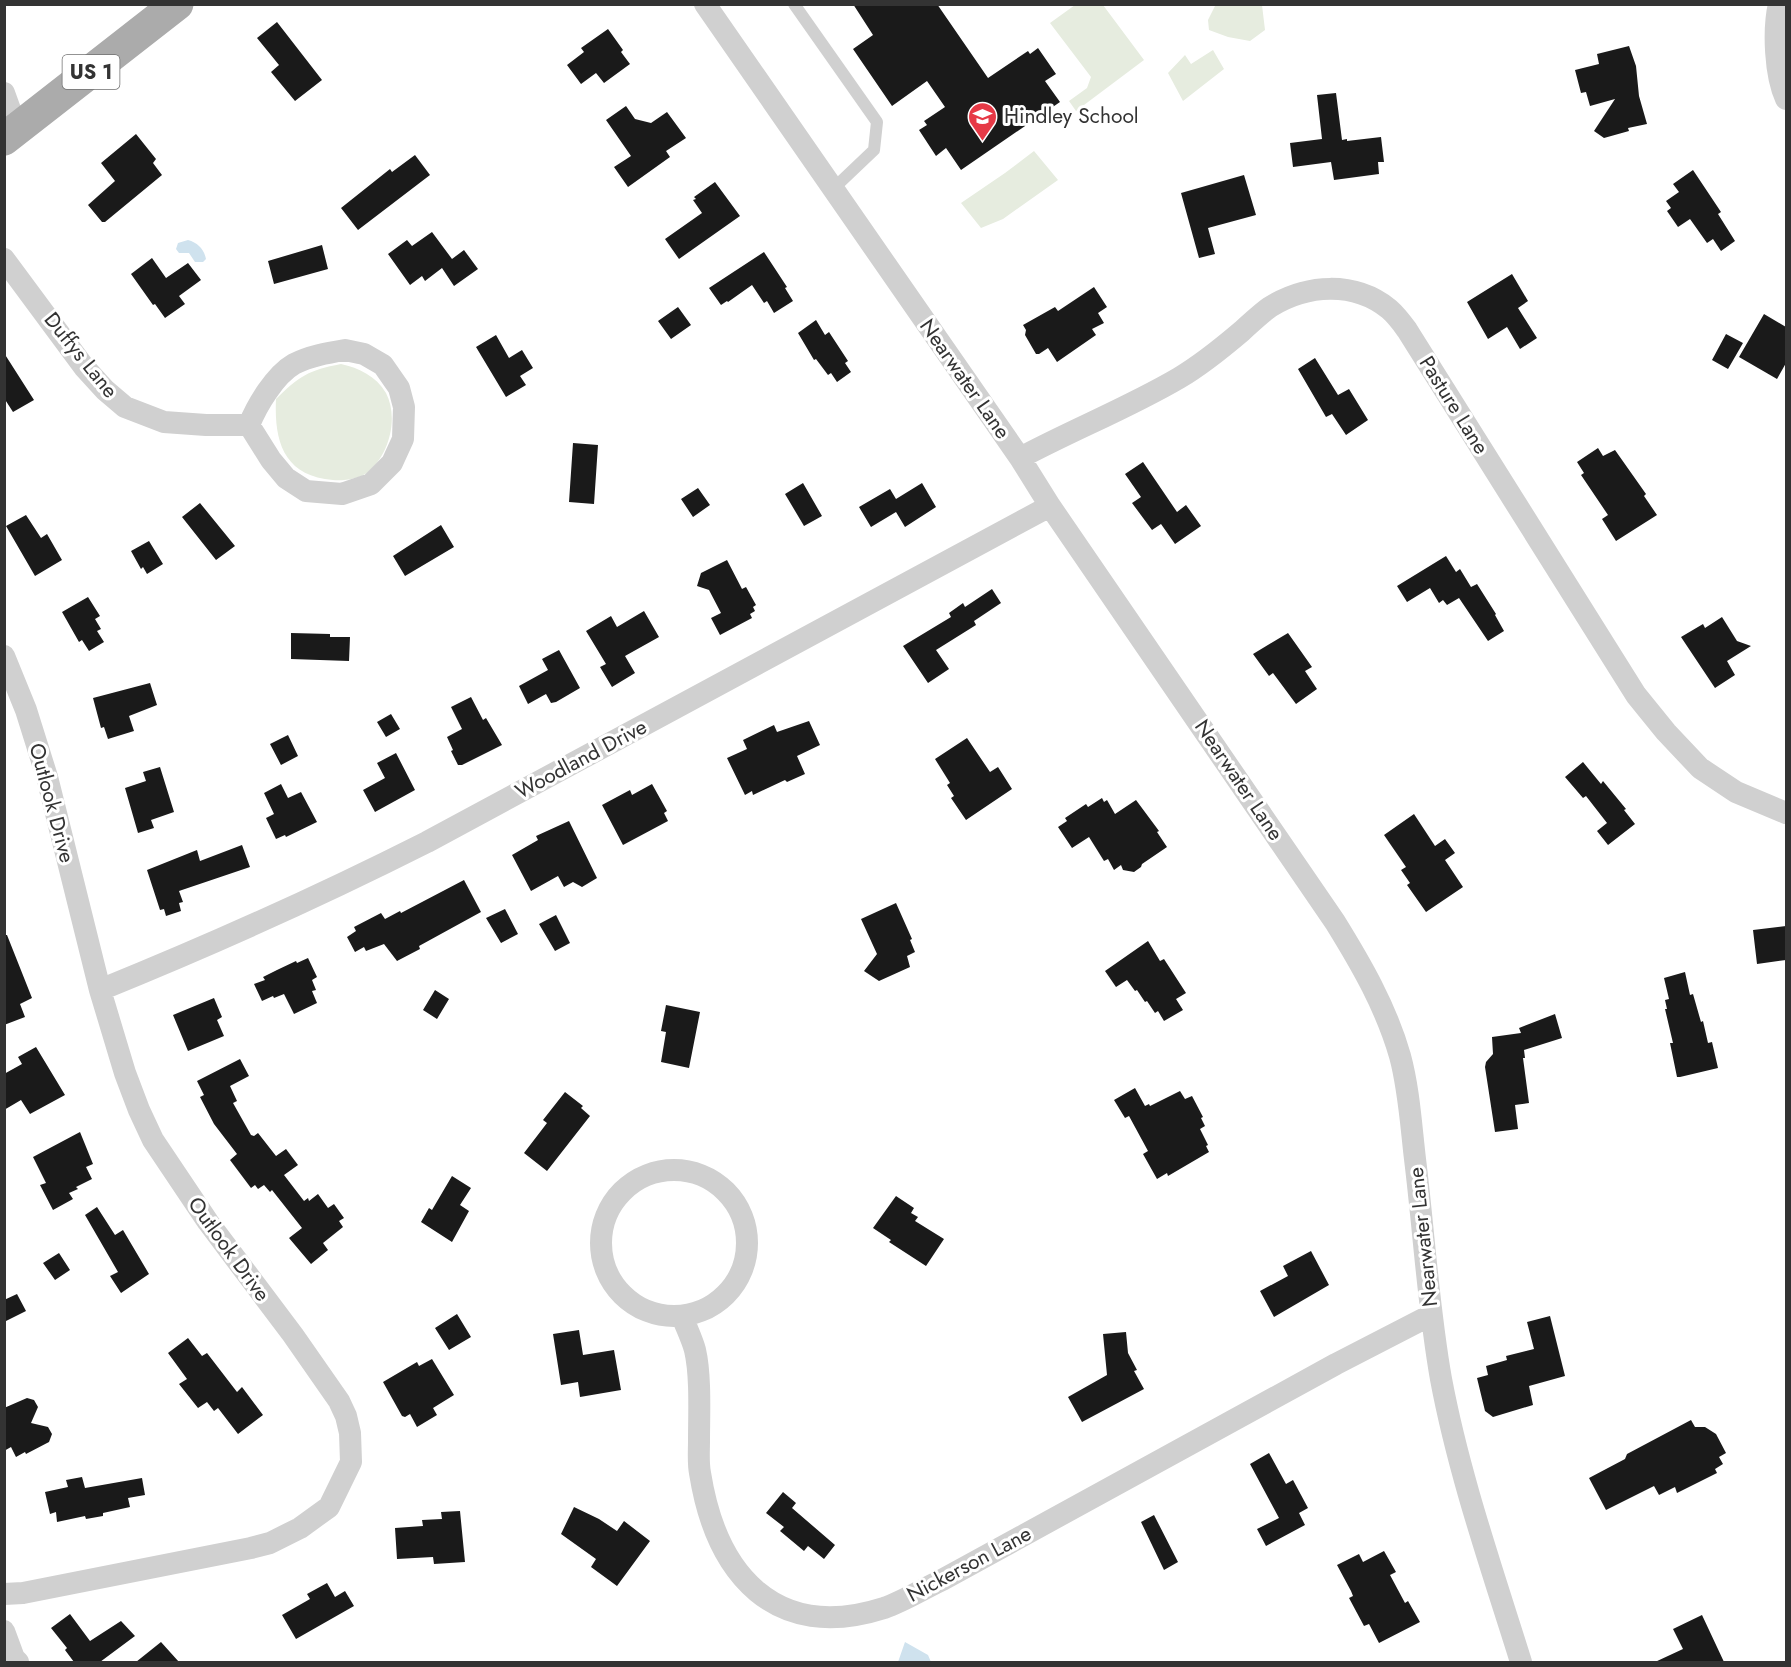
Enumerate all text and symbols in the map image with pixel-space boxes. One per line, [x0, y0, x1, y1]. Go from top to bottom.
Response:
road number: US 1 [62, 55, 119, 89]
school or university icon: Hindley School [967, 100, 999, 142]
place label: Hindley School [1004, 101, 1139, 131]
street label: Duffys Lane [37, 306, 125, 404]
street label: Nearwater Lane [913, 313, 1018, 445]
street label: Pasture Lane [1412, 350, 1496, 460]
street label: Woodland Drive [510, 712, 652, 806]
street label: Nearwater Lane [1187, 714, 1291, 847]
street label: Outlook Drive [22, 740, 82, 866]
street label: Nearwater Lane [1401, 1166, 1445, 1308]
street label: Outlook Drive [181, 1191, 277, 1308]
street label: Nickerson Lane [901, 1518, 1037, 1609]

